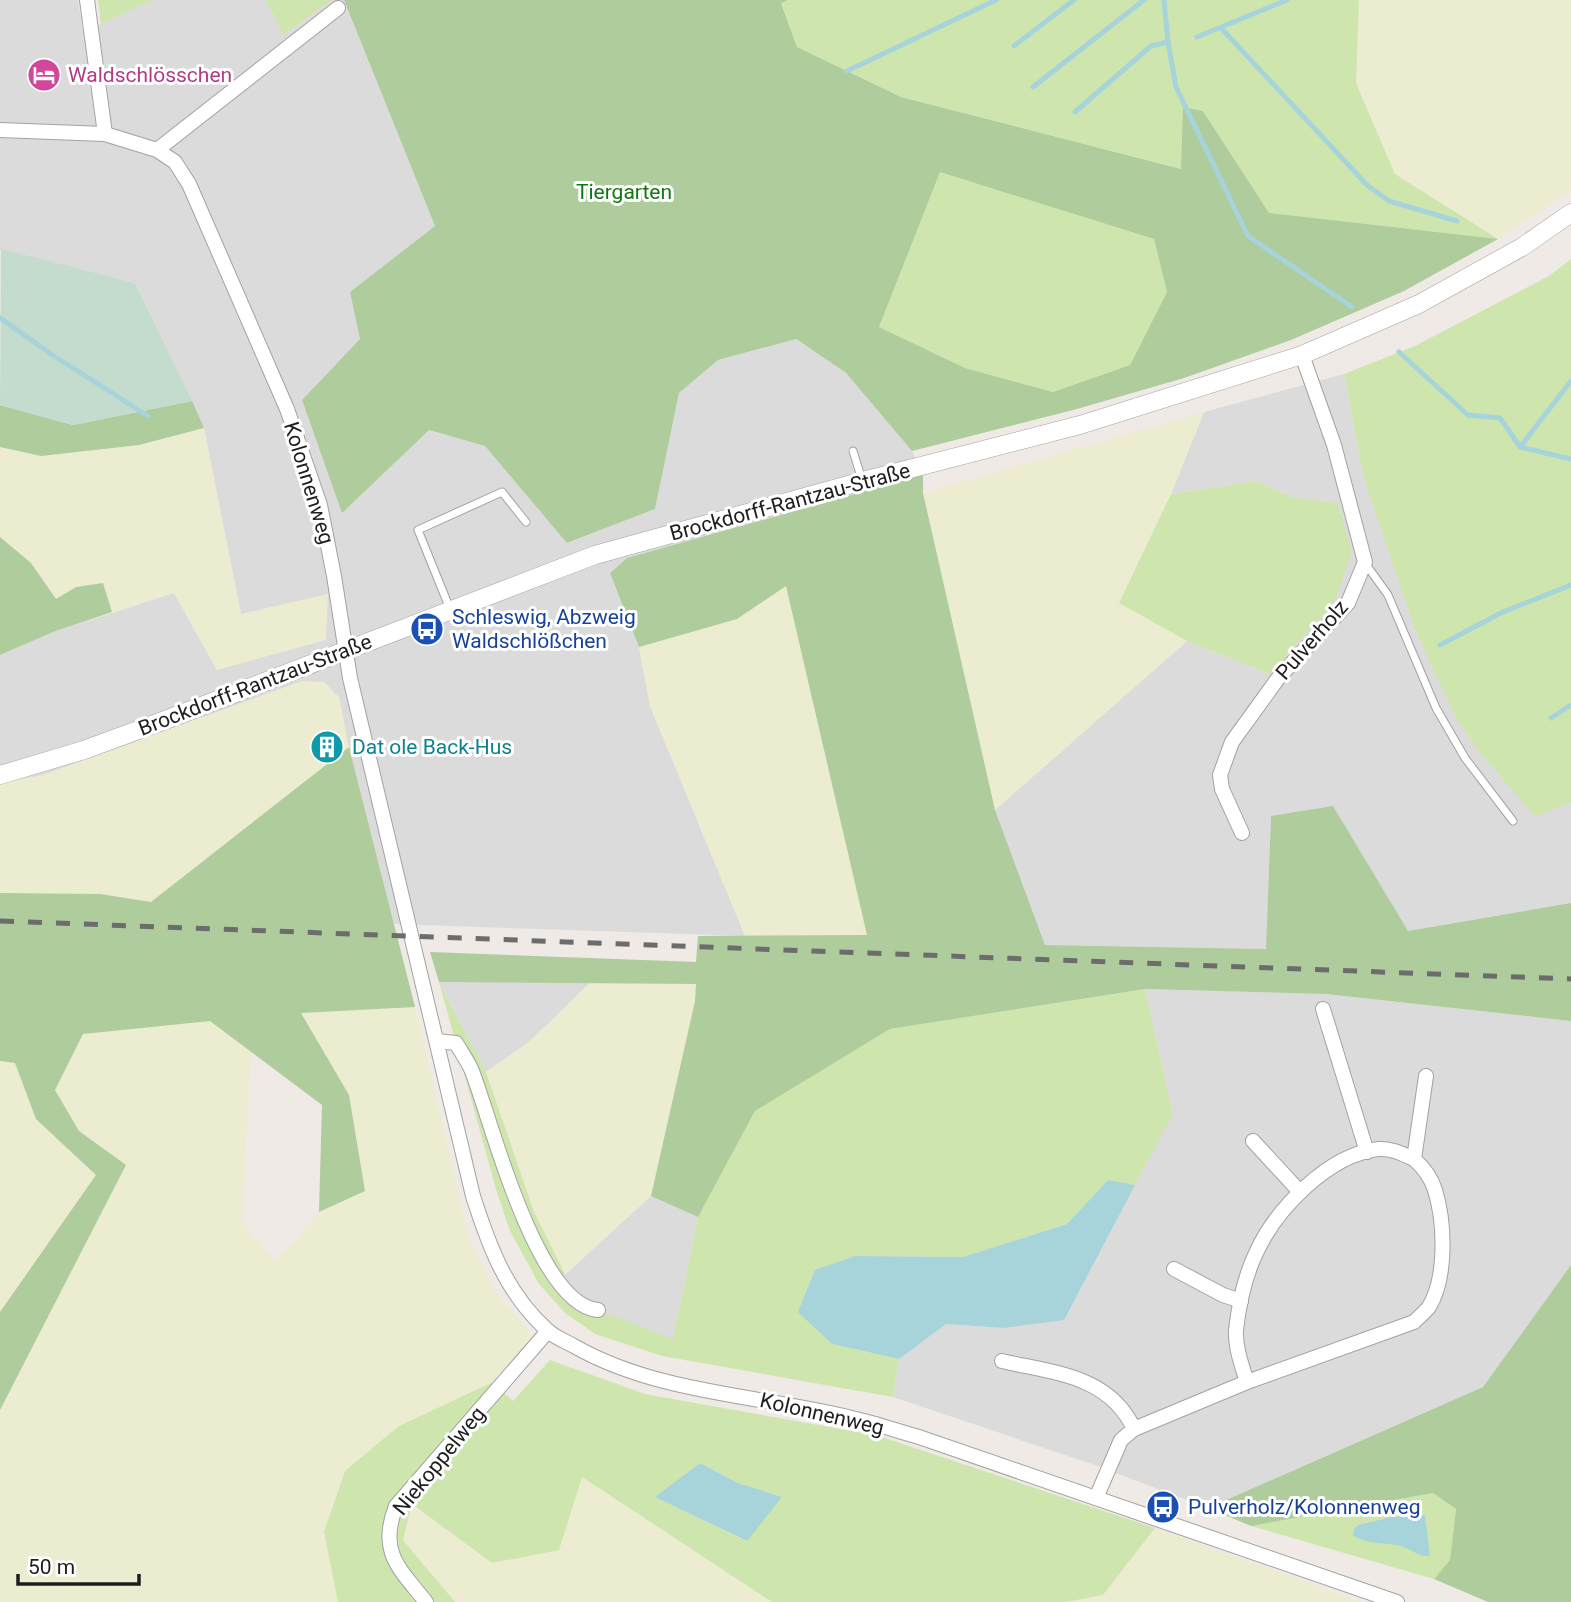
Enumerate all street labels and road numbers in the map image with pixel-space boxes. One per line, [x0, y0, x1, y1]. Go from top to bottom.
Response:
street label: Kolonnenweg [279, 419, 339, 547]
street label: Brockdorff-Rantzau-Straße [667, 458, 913, 546]
street label: Pulverholz [1271, 595, 1353, 685]
street label: Brockdorff-Rantzau-Straße [135, 629, 375, 741]
street label: Kolonnenweg [758, 1388, 886, 1440]
street label: Niekoppelweg [388, 1402, 490, 1520]

